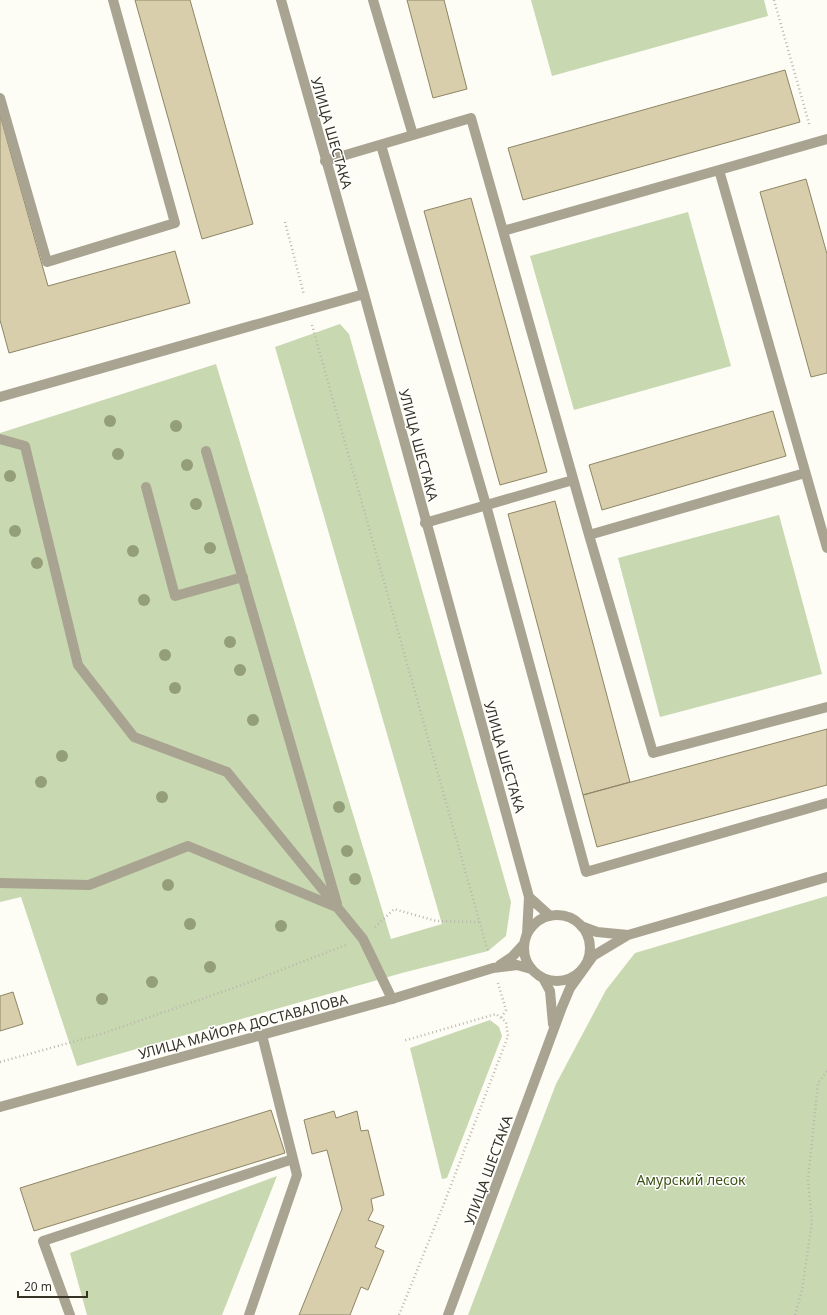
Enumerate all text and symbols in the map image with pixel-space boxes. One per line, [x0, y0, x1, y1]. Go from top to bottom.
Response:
street label: УЛИЦА ШЕСТАКА [307, 75, 357, 191]
street label: УЛИЦА ШЕСТАКА [395, 387, 443, 503]
street label: УЛИЦА ШЕСТАКА [480, 699, 530, 815]
street label: УЛИЦА МАЙОРА ДОСТАВАЛОВА [136, 989, 350, 1063]
street label: УЛИЦА ШЕСТАКА [459, 1113, 517, 1227]
park label: Амурский лесок [636, 1170, 746, 1189]
scale bar [18, 1273, 87, 1299]
text: 20 m [24, 1278, 52, 1295]

